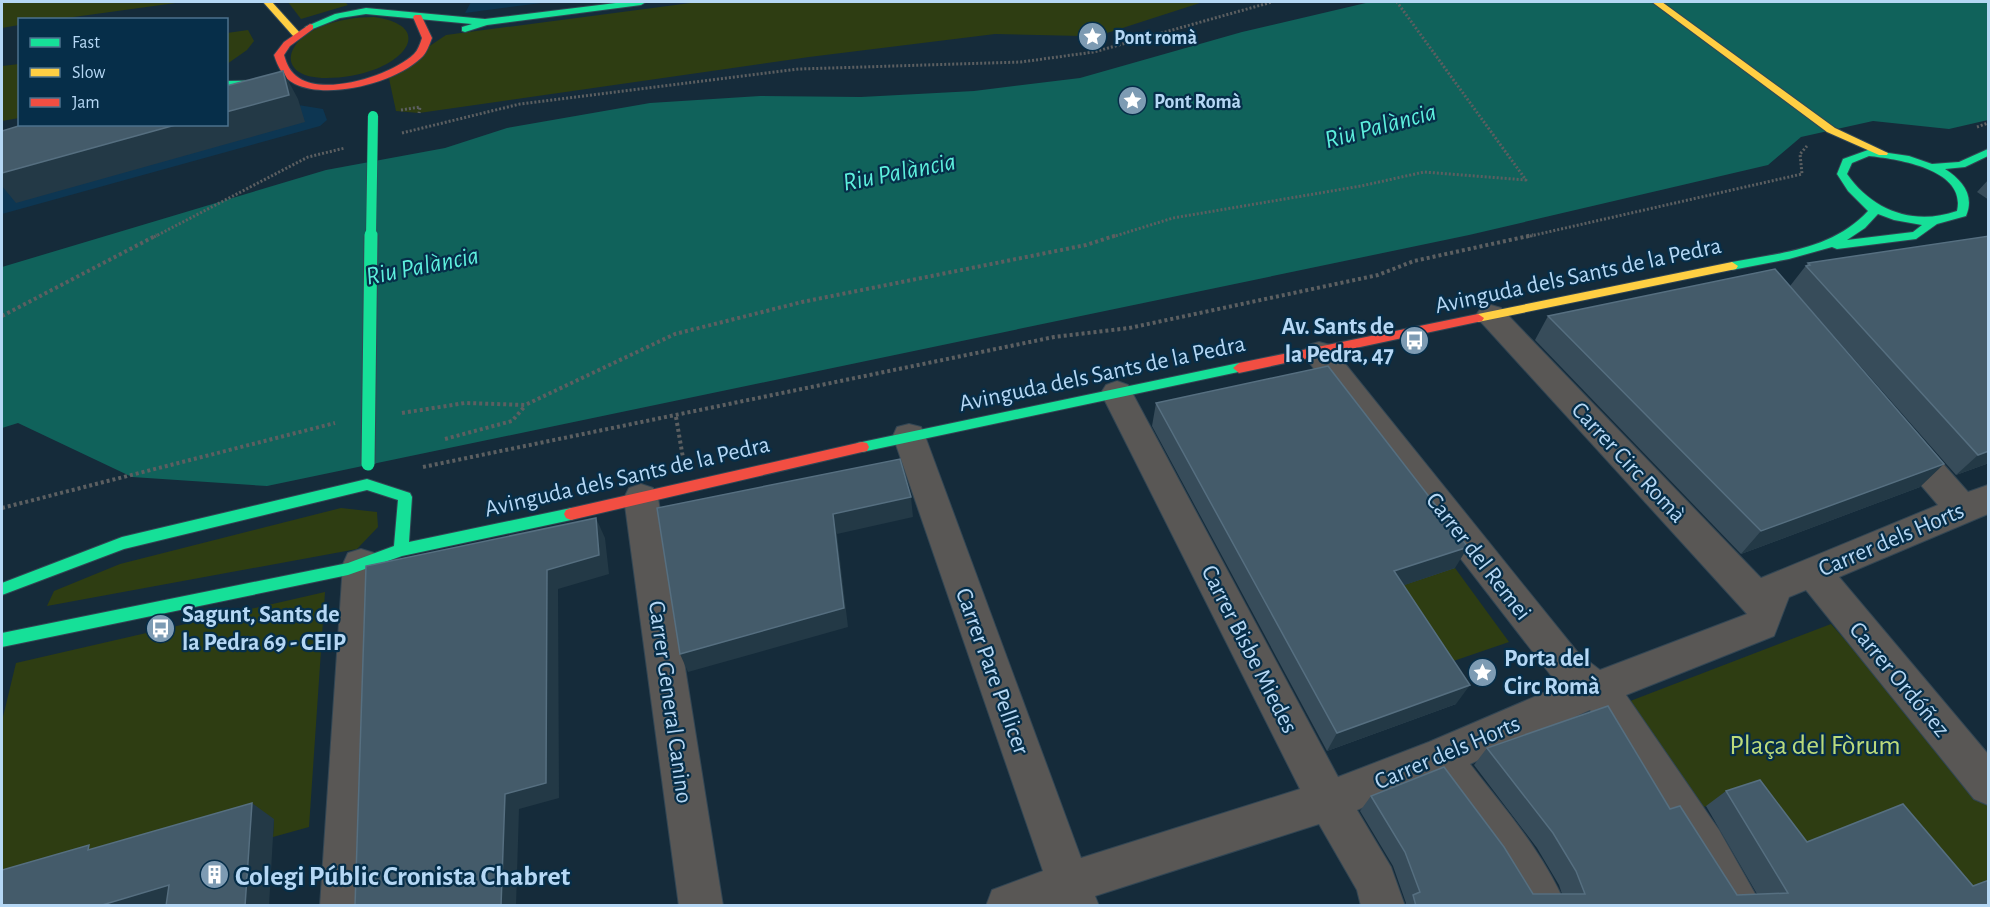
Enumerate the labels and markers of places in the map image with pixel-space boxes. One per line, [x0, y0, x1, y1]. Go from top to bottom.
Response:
place icon: Pont romà [1077, 21, 1109, 53]
place label: Pont romà [1114, 28, 1197, 48]
place icon: Pont Romà [1117, 85, 1149, 117]
place label: Pont Romà [1154, 92, 1242, 112]
place label: Av. Sants de la Pedra, 47 [1281, 315, 1394, 367]
bus stop icon: Av. Sants de la Pedra, 47 [1399, 324, 1431, 356]
place label: Sagunt, Sants de la Pedra 69 - CEIP [182, 603, 346, 655]
bus stop icon: Sagunt, Sants de la Pedra 69 - CEIP [145, 612, 177, 644]
place label: Porta del Circ Romà [1504, 647, 1600, 699]
place icon: Porta del Circ Romà [1467, 656, 1499, 688]
building icon: Colegi Públic Cronista Chabret [198, 859, 230, 891]
place label: Colegi Públic Cronista Chabret [235, 863, 571, 891]

